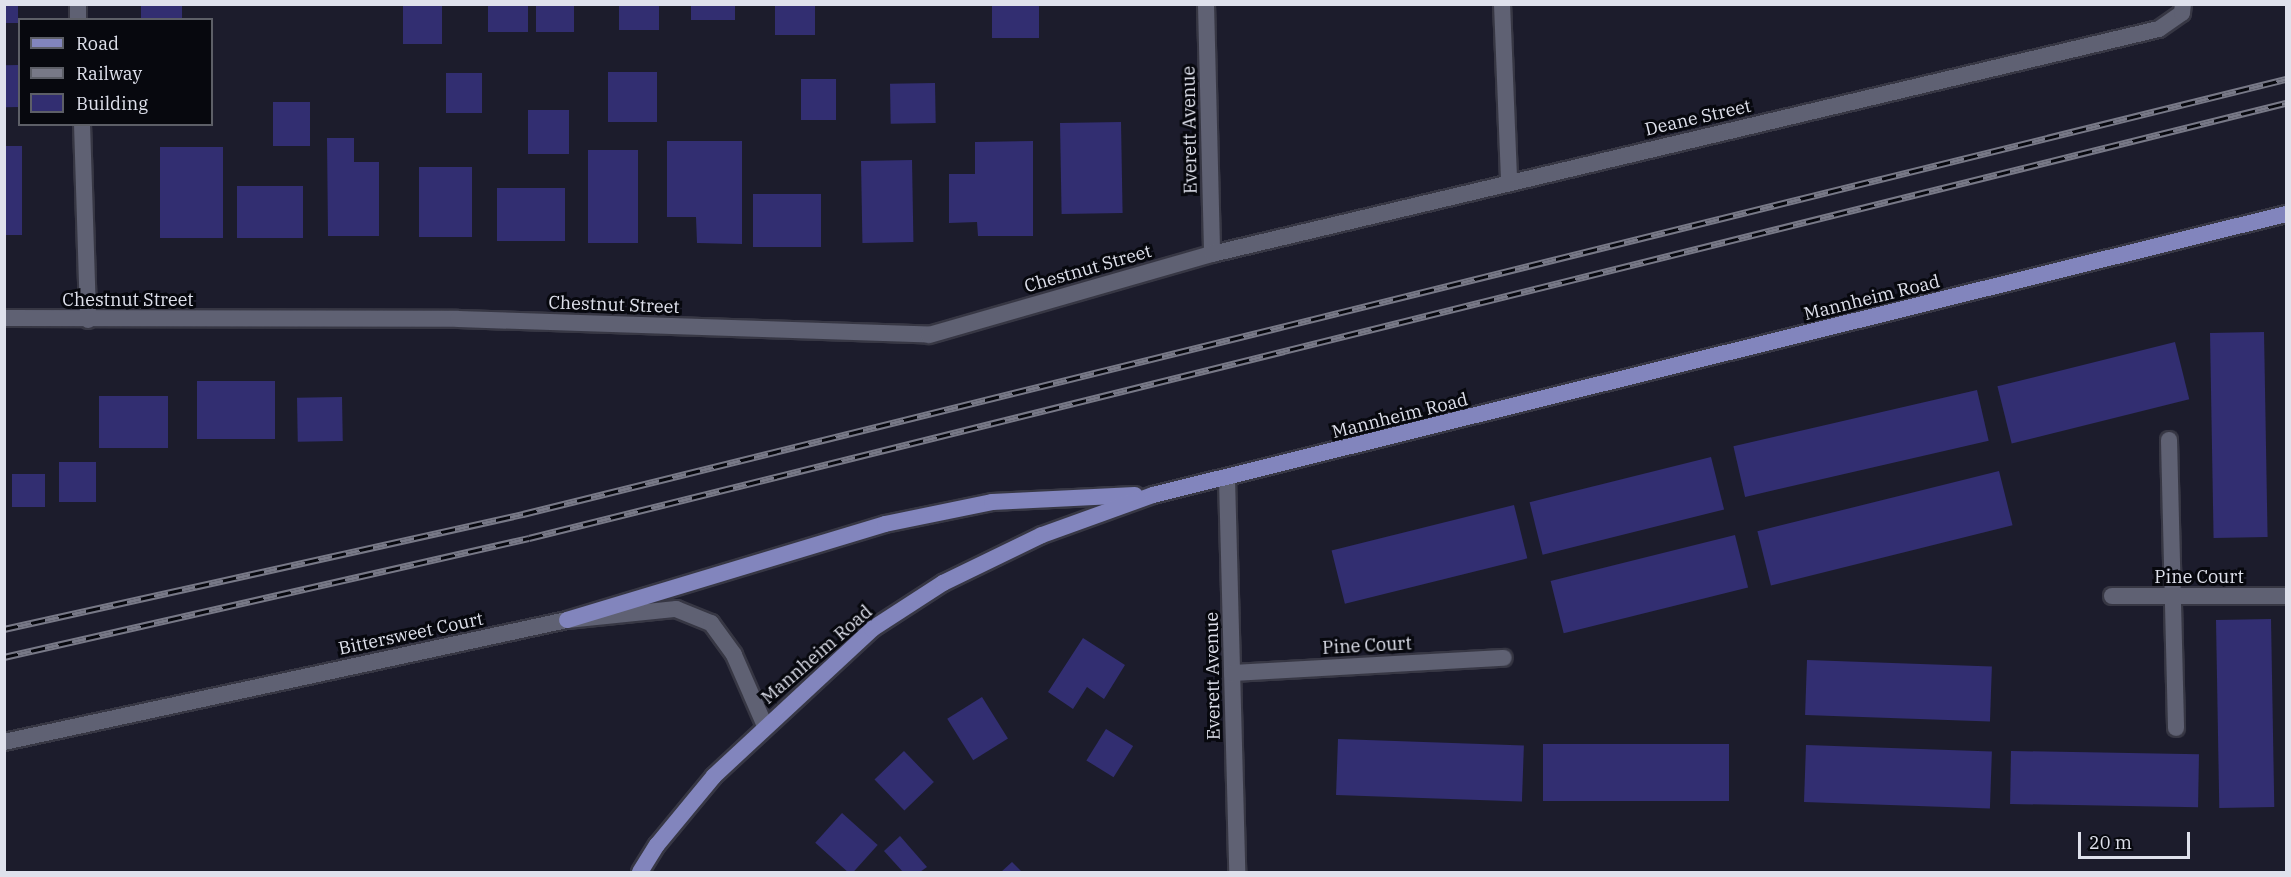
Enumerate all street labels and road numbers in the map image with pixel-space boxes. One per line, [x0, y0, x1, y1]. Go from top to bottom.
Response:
street label: Everett Avenue [1178, 66, 1202, 194]
street label: Deane Street [1643, 95, 1753, 141]
street label: Chestnut Street [1022, 241, 1154, 297]
street label: Mannheim Road [1802, 271, 1942, 325]
street label: Chestnut Street [62, 289, 194, 311]
street label: Chestnut Street [548, 292, 680, 318]
street label: Mannheim Road [1330, 389, 1470, 443]
street label: Pine Court [2154, 566, 2244, 588]
street label: Mannheim Road [757, 601, 877, 709]
street label: Bittersweet Court [337, 608, 485, 660]
street label: Everett Avenue [1201, 612, 1225, 740]
street label: Pine Court [1322, 633, 1412, 659]

